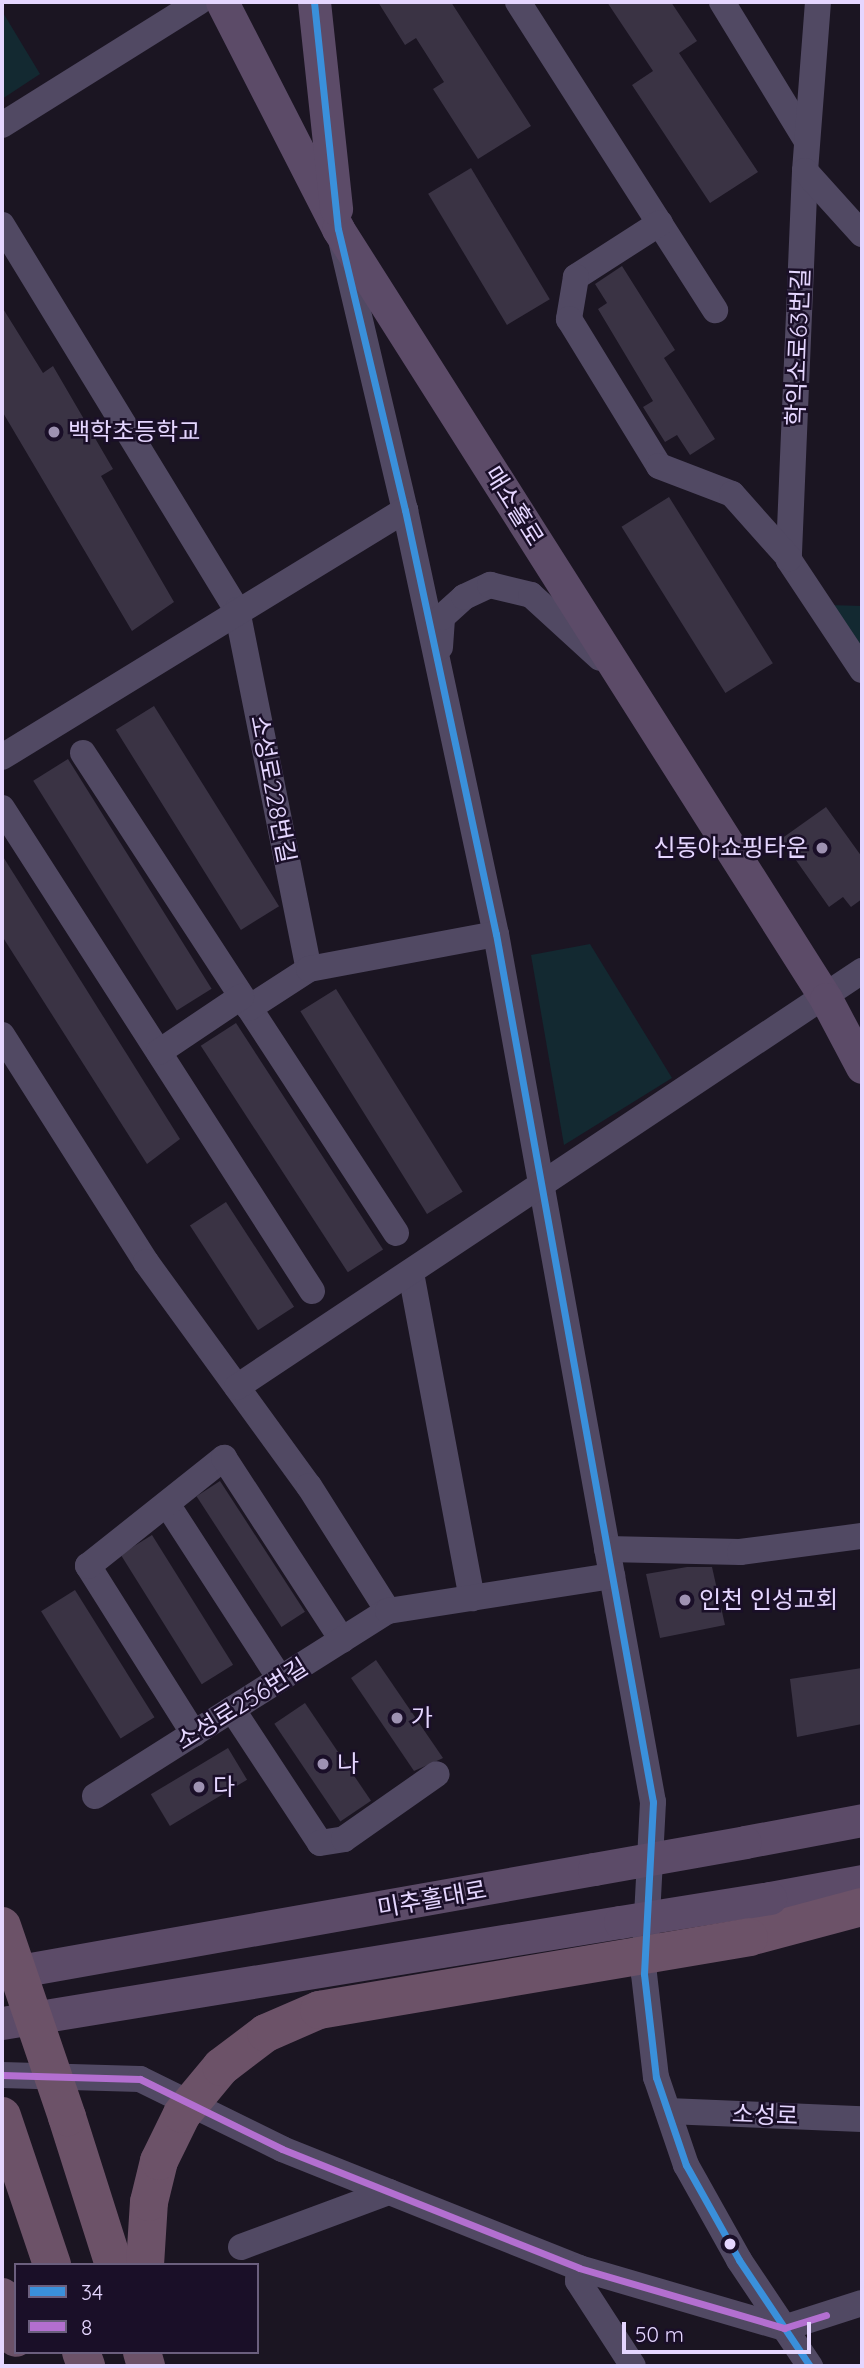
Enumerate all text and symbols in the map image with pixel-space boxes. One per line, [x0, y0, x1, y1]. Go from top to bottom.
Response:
street label: 학익소로63번길 [781, 268, 815, 426]
place label: 백학초등학교 [68, 418, 200, 446]
marker: 백학초등학교 [46, 424, 62, 440]
street label: 매소홀로 [478, 461, 550, 551]
street label: 소성로228번길 [245, 713, 301, 865]
place label: 신동아쇼핑타운 [653, 834, 808, 862]
marker: 신동아쇼핑타운 [814, 840, 830, 856]
place label: 인천 인성교회 [699, 1586, 838, 1614]
marker: 인천 인성교회 [677, 1592, 693, 1608]
street label: 소성로256번길 [171, 1652, 313, 1756]
place label: 가 [411, 1704, 433, 1732]
marker: 가 [389, 1710, 405, 1726]
place label: 나 [337, 1750, 359, 1778]
marker: 나 [315, 1756, 331, 1772]
place label: 다 [213, 1773, 235, 1801]
marker: 다 [191, 1779, 207, 1795]
street label: 미추홀대로 [375, 1875, 489, 1923]
street label: 소성로 [731, 2099, 799, 2131]
unlabelled marker [723, 2237, 737, 2251]
legend [14, 2263, 259, 2354]
text: 34 [81, 2279, 103, 2305]
scale bar [626, 2308, 815, 2352]
text: 8 [81, 2314, 92, 2340]
text: 50 m [635, 2321, 684, 2347]

